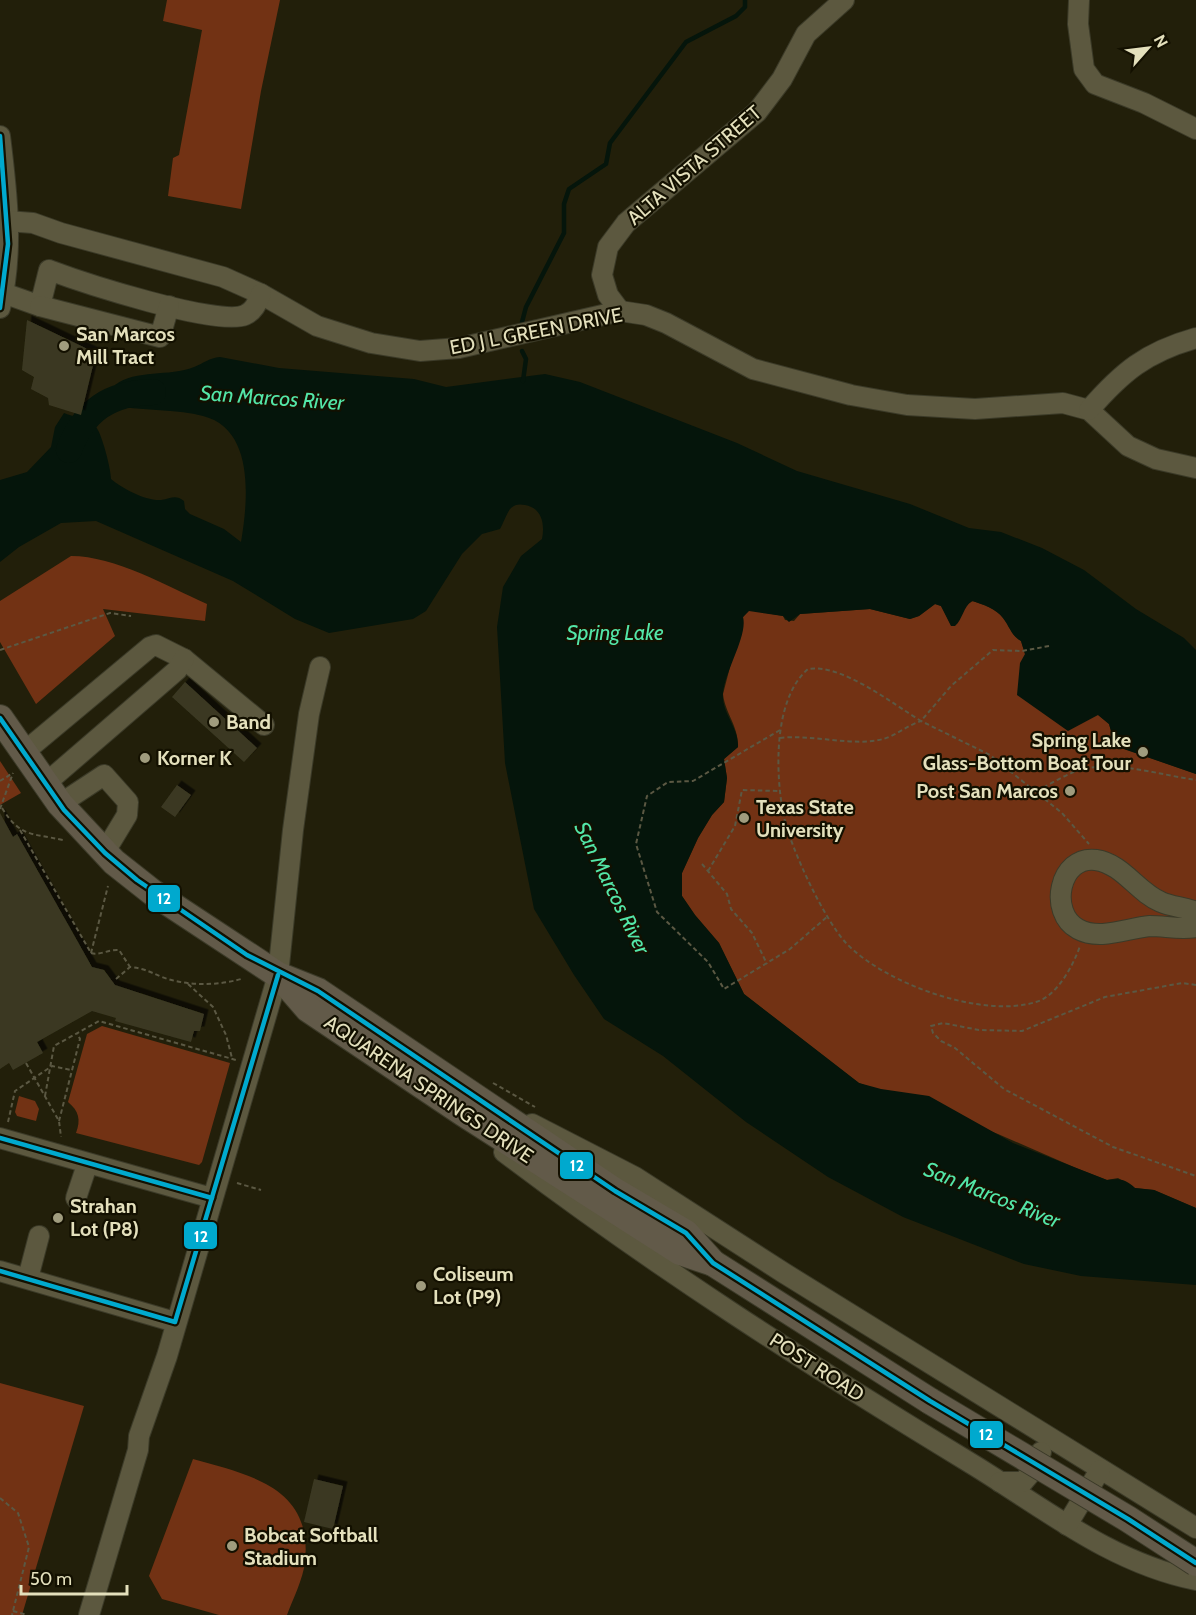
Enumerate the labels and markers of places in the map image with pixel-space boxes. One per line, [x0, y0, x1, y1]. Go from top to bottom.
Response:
place label: San Marcos Mill Tract [76, 322, 175, 369]
marker: San Marcos Mill Tract [57, 339, 71, 353]
place label: Band [226, 710, 271, 734]
marker: Band [207, 715, 221, 729]
place label: Spring Lake Glass-Bottom Boat Tour [923, 728, 1131, 775]
marker: Spring Lake Glass-Bottom Boat Tour [1136, 745, 1150, 759]
place label: Korner K [157, 746, 232, 770]
marker: Korner K [138, 751, 152, 765]
place label: Post San Marcos [916, 779, 1058, 803]
marker: Post San Marcos [1063, 784, 1077, 798]
place label: Texas State University [756, 795, 854, 842]
marker: Texas State University [737, 811, 751, 825]
place label: Strahan Lot (P8) [70, 1194, 139, 1241]
marker: Strahan Lot (P8) [51, 1211, 65, 1225]
place label: Coliseum Lot (P9) [433, 1262, 514, 1309]
marker: Coliseum Lot (P9) [414, 1279, 428, 1293]
place label: Bobcat Softball Stadium [244, 1523, 378, 1570]
marker: Bobcat Softball Stadium [225, 1539, 239, 1553]

